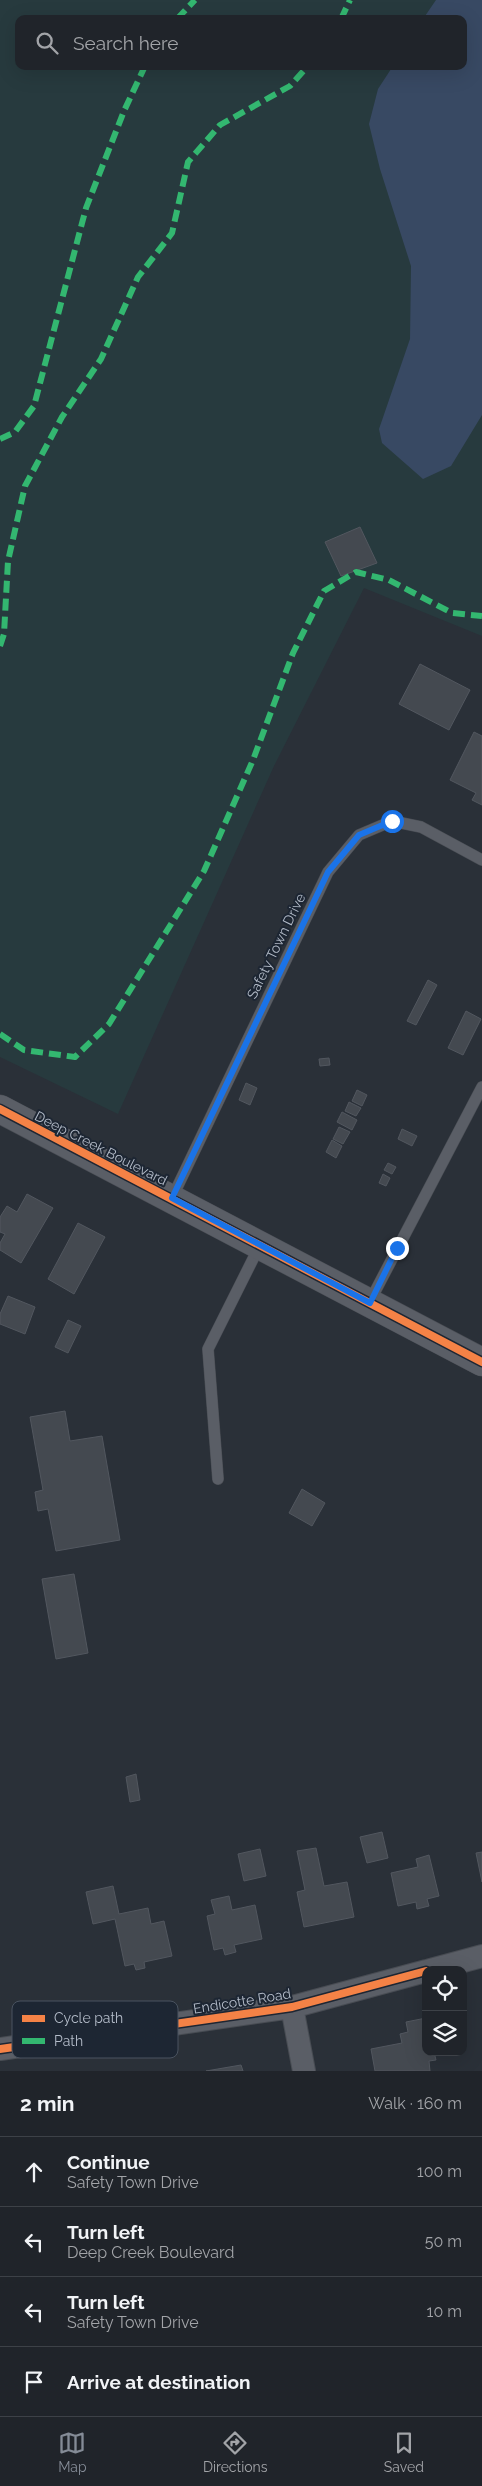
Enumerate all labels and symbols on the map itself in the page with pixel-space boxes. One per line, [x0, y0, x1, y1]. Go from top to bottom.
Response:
route start [381, 810, 404, 833]
street label: Safety Town Drive [244, 891, 308, 1001]
street label: Deep Creek Boulevard [32, 1108, 170, 1188]
route end [386, 1237, 409, 1260]
street label: Endicotte Road [192, 1985, 292, 2017]
legend [12, 2001, 178, 2058]
text: Cycle path [54, 2010, 123, 2026]
text: Path [54, 2033, 83, 2049]

